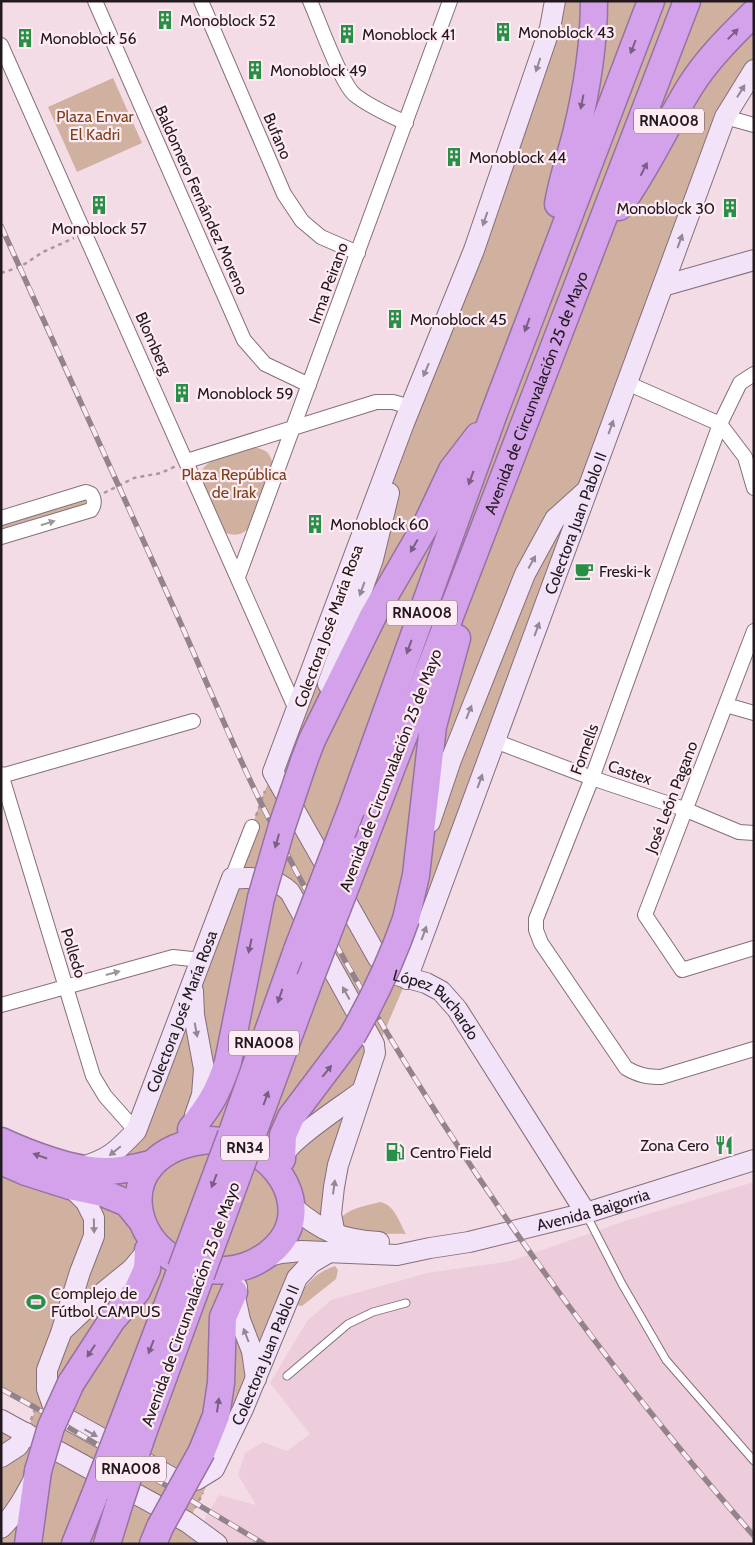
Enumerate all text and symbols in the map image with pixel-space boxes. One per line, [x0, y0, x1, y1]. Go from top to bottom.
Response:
building icon: Monoblock 52 [154, 9, 176, 31]
place label: Monoblock 52 [180, 11, 276, 30]
building icon: Monoblock 43 [492, 21, 514, 43]
building icon: Monoblock 41 [336, 23, 358, 45]
place label: Monoblock 43 [518, 23, 615, 42]
place label: Monoblock 41 [362, 25, 455, 44]
building icon: Monoblock 56 [14, 27, 36, 49]
one-way arrow [727, 28, 739, 40]
place label: Monoblock 56 [40, 29, 137, 48]
one-way arrow [629, 40, 637, 54]
one-way arrow [534, 58, 542, 73]
building icon: Monoblock 49 [244, 59, 266, 81]
place label: Monoblock 49 [270, 61, 367, 80]
one-way arrow [737, 84, 746, 97]
one-way arrow [578, 94, 586, 109]
street label: Baldomero Fernández Moreno [151, 103, 252, 298]
park label: Plaza Envar El Kadri [56, 107, 135, 144]
road number: RNA008 [634, 108, 704, 134]
street label: Bufano [259, 110, 296, 162]
building icon: Monoblock 44 [443, 146, 465, 168]
place label: Monoblock 44 [469, 148, 566, 167]
one-way arrow [640, 162, 648, 176]
building icon: Monoblock 57 [88, 194, 110, 216]
building icon: Monoblock 30 [719, 197, 741, 219]
place label: Monoblock 30 [616, 199, 715, 218]
one-way arrow [481, 211, 488, 226]
place label: Monoblock 57 [51, 219, 147, 238]
one-way arrow [676, 233, 684, 248]
street label: Irma Peirano [305, 240, 352, 326]
street label: Avenida de Circunvalación 25 de Mayo [481, 268, 592, 517]
building icon: Monoblock 45 [384, 308, 406, 330]
street label: Blomberg [131, 309, 176, 378]
place label: Monoblock 45 [410, 310, 507, 329]
one-way arrow [523, 317, 530, 332]
one-way arrow [421, 363, 429, 377]
building icon: Monoblock 59 [171, 382, 193, 404]
place label: Monoblock 59 [197, 384, 294, 403]
one-way arrow [607, 419, 615, 434]
street label: Colectora Juan Pablo II [541, 449, 611, 597]
park label: Plaza República de Irak [181, 465, 287, 502]
one-way arrow [467, 471, 475, 486]
building icon: Monoblock 60 [304, 513, 326, 535]
place label: Monoblock 60 [330, 515, 429, 534]
one-way arrow [41, 518, 56, 526]
one-way arrow [409, 540, 418, 553]
street label: Colectora José María Rosa [290, 542, 367, 710]
one-way arrow [528, 555, 536, 569]
cafe icon: Freski-k [573, 560, 595, 582]
place label: Freski-k [599, 562, 652, 581]
one-way arrow [358, 581, 365, 596]
road number: RNA008 [387, 600, 457, 626]
one-way arrow [534, 621, 541, 636]
one-way arrow [405, 640, 413, 655]
street label: Avenida de Circunvalación 25 de Mayo [335, 646, 446, 894]
one-way arrow [466, 705, 474, 719]
street label: Fornells [567, 721, 603, 777]
street label: José León Pagano [641, 738, 702, 857]
street label: Castex [605, 756, 655, 789]
one-way arrow [477, 774, 485, 788]
one-way arrow [273, 833, 281, 848]
street label: Polledo [57, 926, 90, 981]
one-way arrow [421, 926, 428, 941]
street label: Colectora José María Rosa [142, 927, 221, 1095]
one-way arrow [246, 938, 254, 954]
street label: López Buchardo [391, 965, 483, 1043]
one-way arrow [105, 969, 120, 977]
one-way arrow [342, 987, 351, 1000]
one-way arrow [276, 989, 283, 1004]
one-way arrow [193, 1023, 201, 1039]
road number: RNA008 [229, 1030, 299, 1056]
one-way arrow [321, 1065, 332, 1078]
one-way arrow [262, 1090, 270, 1105]
restaurant icon: Zona Cero [713, 1134, 735, 1156]
road number: RN34 [221, 1136, 269, 1160]
place label: Zona Cero [640, 1136, 709, 1155]
fuel station icon: Centro Field [384, 1141, 406, 1163]
place label: Centro Field [410, 1143, 492, 1162]
one-way arrow [109, 1146, 122, 1157]
one-way arrow [32, 1152, 47, 1159]
one-way arrow [210, 1174, 218, 1189]
street label: Avenida de Circunvalación 25 de Mayo [137, 1179, 244, 1429]
one-way arrow [330, 1179, 338, 1195]
street label: Avenida Baigorria [535, 1185, 652, 1235]
one-way arrow [90, 1219, 98, 1235]
street label: Colectora Juan Pablo II [228, 1282, 303, 1429]
place label: Complejo de Fútbol CAMPUS [51, 1284, 160, 1321]
sports icon: Complejo de Fútbol CAMPUS [25, 1291, 47, 1313]
one-way arrow [242, 1327, 250, 1342]
one-way arrow [147, 1340, 154, 1355]
one-way arrow [86, 1344, 96, 1358]
one-way arrow [214, 1396, 222, 1412]
one-way arrow [84, 1428, 98, 1437]
road number: RNA008 [96, 1456, 166, 1482]

